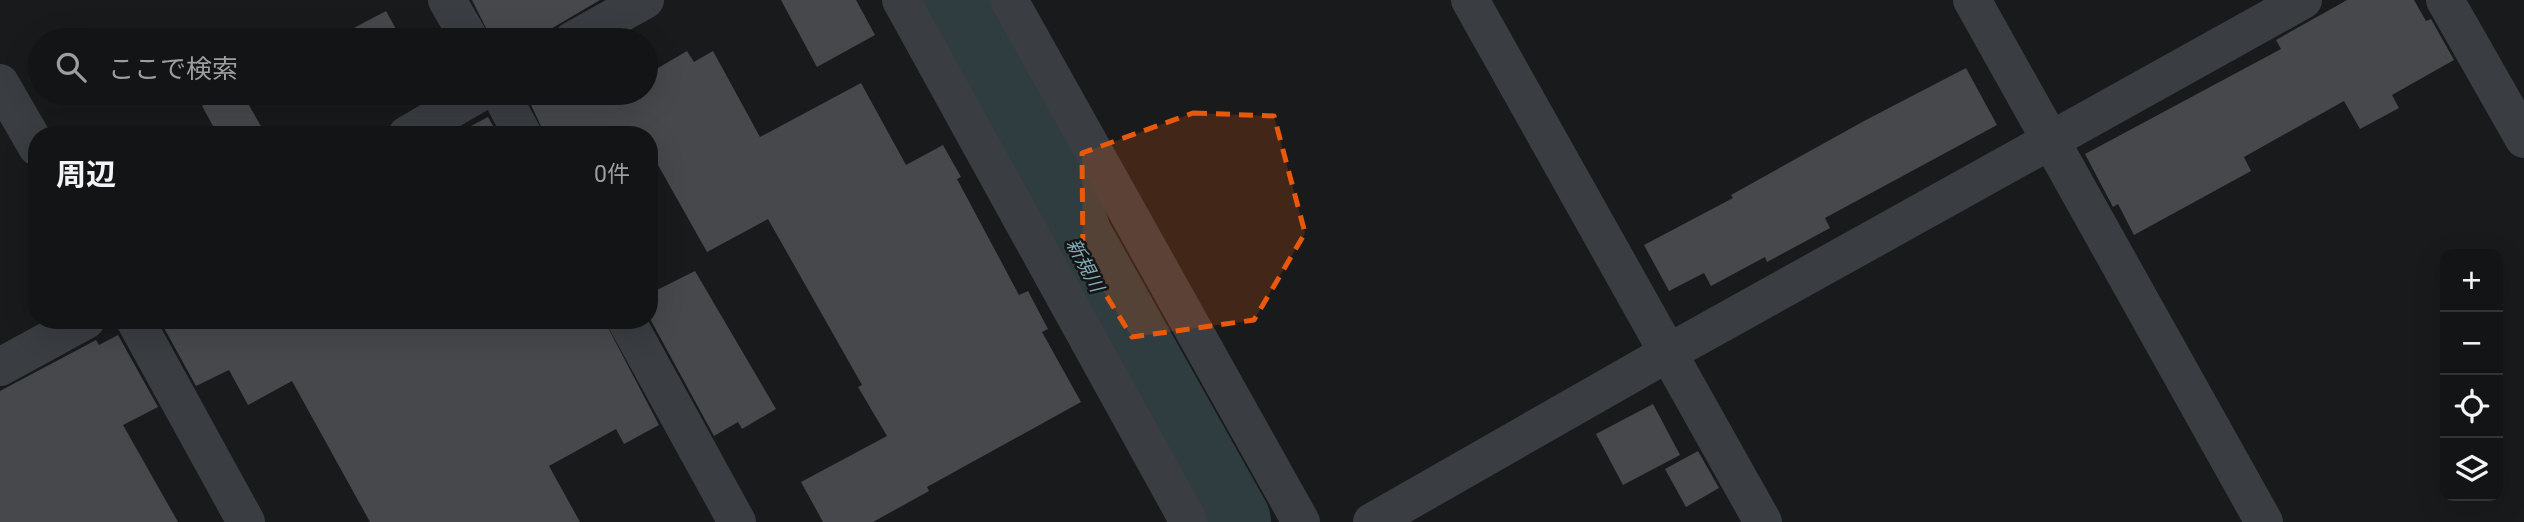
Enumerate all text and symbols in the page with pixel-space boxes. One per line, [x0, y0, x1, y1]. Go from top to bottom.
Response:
search box [28, 28, 658, 105]
icon: search [52, 48, 90, 86]
text: ここで検索 [108, 54, 238, 84]
text: 周辺 [56, 157, 116, 192]
text: 0件 [594, 161, 630, 188]
water label: 新規川 [1061, 234, 1109, 297]
map controls [2440, 249, 2503, 501]
button: + [2440, 249, 2503, 312]
button: − [2440, 312, 2503, 375]
button: locate [2440, 375, 2503, 438]
button: layers [2440, 438, 2503, 501]

